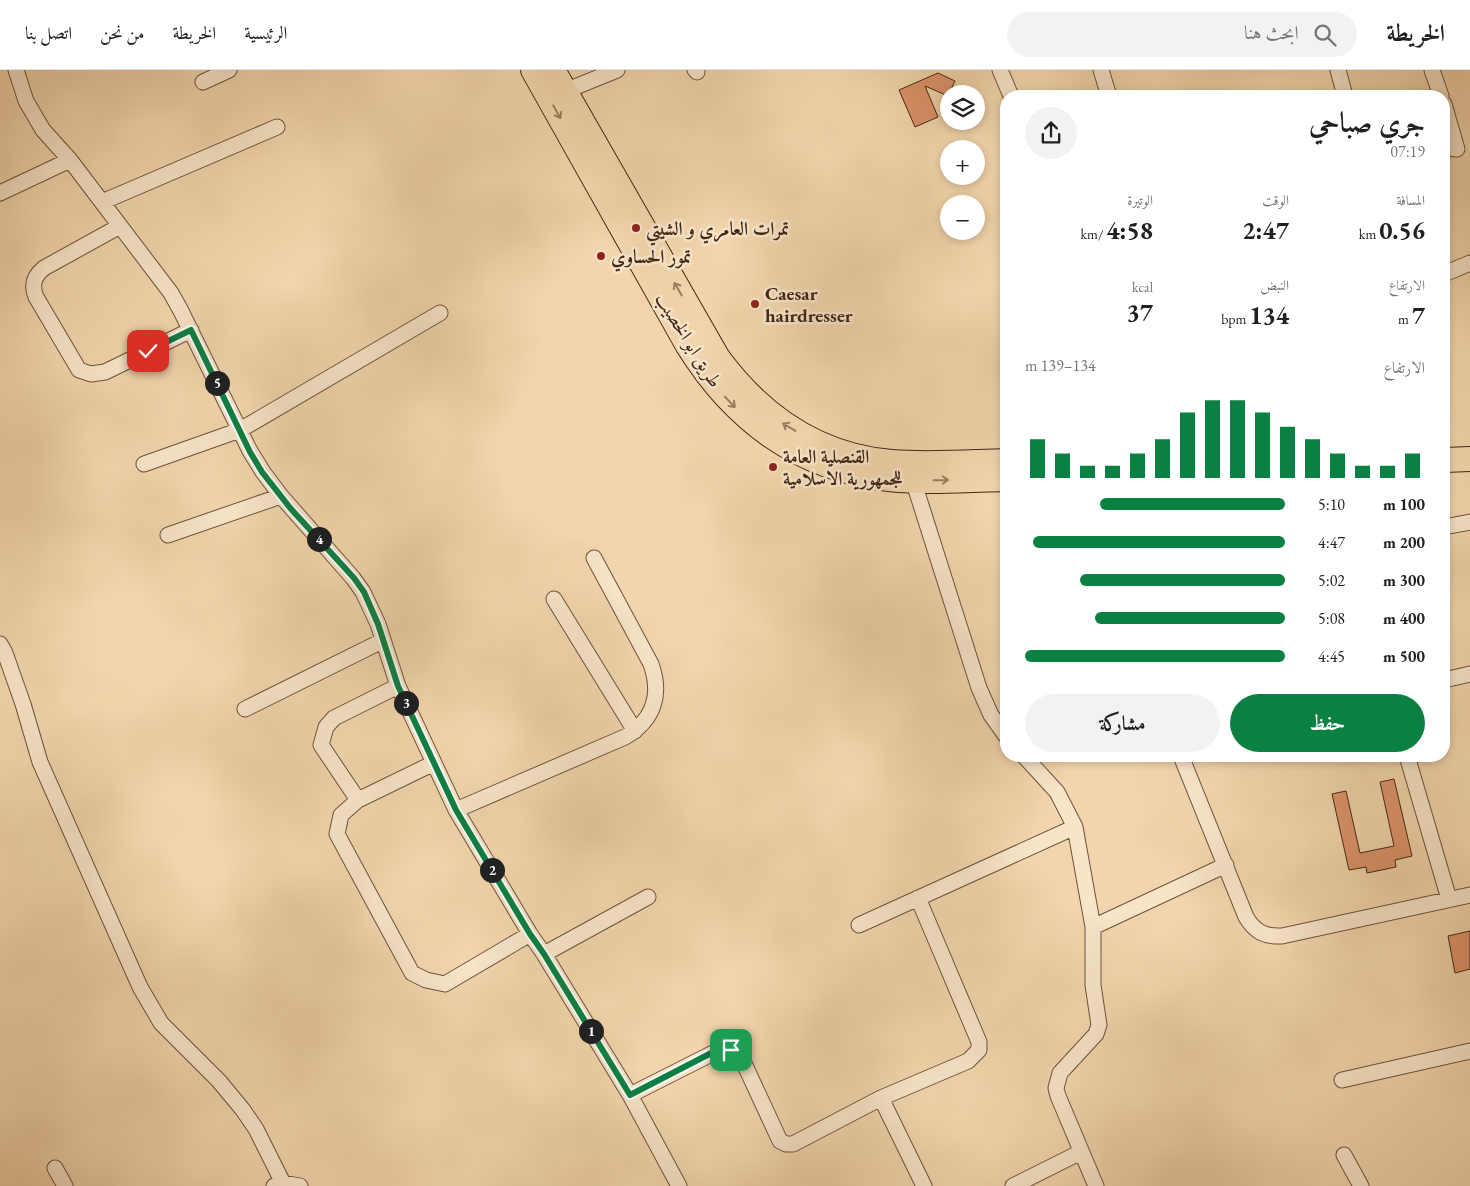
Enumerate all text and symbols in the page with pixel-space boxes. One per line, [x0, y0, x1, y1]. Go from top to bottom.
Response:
search box [1007, 12, 1357, 57]
text: الخريطة [1387, 17, 1445, 48]
text: ابحث هنا [1244, 20, 1299, 45]
text: اتصل بنا [25, 21, 72, 44]
text: من نحن [100, 21, 144, 44]
text: الخريطة [172, 21, 216, 44]
text: الرئيسية [244, 21, 287, 44]
icon: search [1311, 21, 1339, 49]
map controls [940, 85, 985, 240]
button: layers [940, 85, 985, 130]
text: جري صباحي [1309, 104, 1425, 140]
one-way arrow [553, 105, 563, 119]
button: share [1025, 107, 1077, 159]
button: + [940, 140, 985, 185]
text: 07:19 [1390, 141, 1425, 162]
text: الوتيرة [1127, 191, 1153, 209]
text: الوقت [1262, 191, 1289, 209]
text: المسافة [1396, 191, 1425, 209]
button: − [940, 195, 985, 240]
text: 4:58 [1106, 214, 1153, 246]
text: 2:47 [1242, 214, 1289, 246]
text: 0.56 [1379, 214, 1425, 246]
place label: تمرات العامري و الشيتي [646, 216, 789, 246]
marker: تمرات العامري و الشيتي [630, 222, 642, 234]
text: /km [1080, 225, 1106, 243]
text: km [1359, 225, 1379, 243]
place label: تمور الحساوي [611, 244, 691, 272]
marker: تمور الحساوي [595, 250, 607, 262]
text: النبض [1260, 276, 1289, 294]
text: الارتفاع [1389, 276, 1425, 294]
text: kcal [1132, 278, 1153, 296]
place label: Caesar hairdresser [765, 281, 853, 328]
one-way arrow [672, 282, 682, 297]
street label: طريق ابو الخصيب [650, 288, 728, 392]
text: 37 [1127, 296, 1153, 328]
marker: Caesar hairdresser [749, 298, 761, 310]
text: 134 [1249, 299, 1289, 331]
text: 7 [1412, 299, 1425, 331]
text: bpm [1221, 310, 1249, 328]
text: m [1398, 310, 1412, 328]
pin [127, 330, 169, 372]
icon: check [134, 337, 162, 365]
text: 134–139 m [1025, 355, 1096, 376]
text: الارتفاع [1383, 357, 1425, 378]
pin: 5 [204, 370, 230, 396]
text: 5 [214, 374, 221, 392]
one-way arrow [724, 395, 736, 408]
one-way arrow [783, 422, 797, 432]
place label: القنصلية العامة للجمهورية الاسلامية [783, 444, 902, 491]
marker: القنصلية العامة للجمهورية الاسلامية [767, 461, 779, 473]
one-way arrow [932, 475, 949, 485]
text: 5:10 [1318, 494, 1345, 515]
text: 100 m [1383, 494, 1425, 515]
pin: 4 [306, 526, 332, 552]
text: 4 [316, 530, 323, 548]
text: 4:47 [1318, 532, 1345, 553]
text: 200 m [1383, 532, 1425, 553]
text: 5:02 [1318, 570, 1345, 591]
text: 300 m [1383, 570, 1425, 591]
text: 5:08 [1318, 608, 1345, 629]
text: 400 m [1383, 608, 1425, 629]
text: 4:45 [1318, 646, 1345, 667]
text: 500 m [1383, 646, 1425, 667]
pin: 3 [394, 690, 418, 716]
text: 3 [403, 694, 410, 712]
button: مشاركة [1025, 694, 1220, 752]
button: حفظ [1230, 694, 1425, 752]
pin: 2 [480, 858, 504, 882]
text: 2 [489, 861, 496, 879]
pin: 1 [578, 1018, 604, 1044]
text: 1 [588, 1022, 595, 1040]
pin [710, 1029, 752, 1071]
icon: arrive [717, 1036, 745, 1064]

